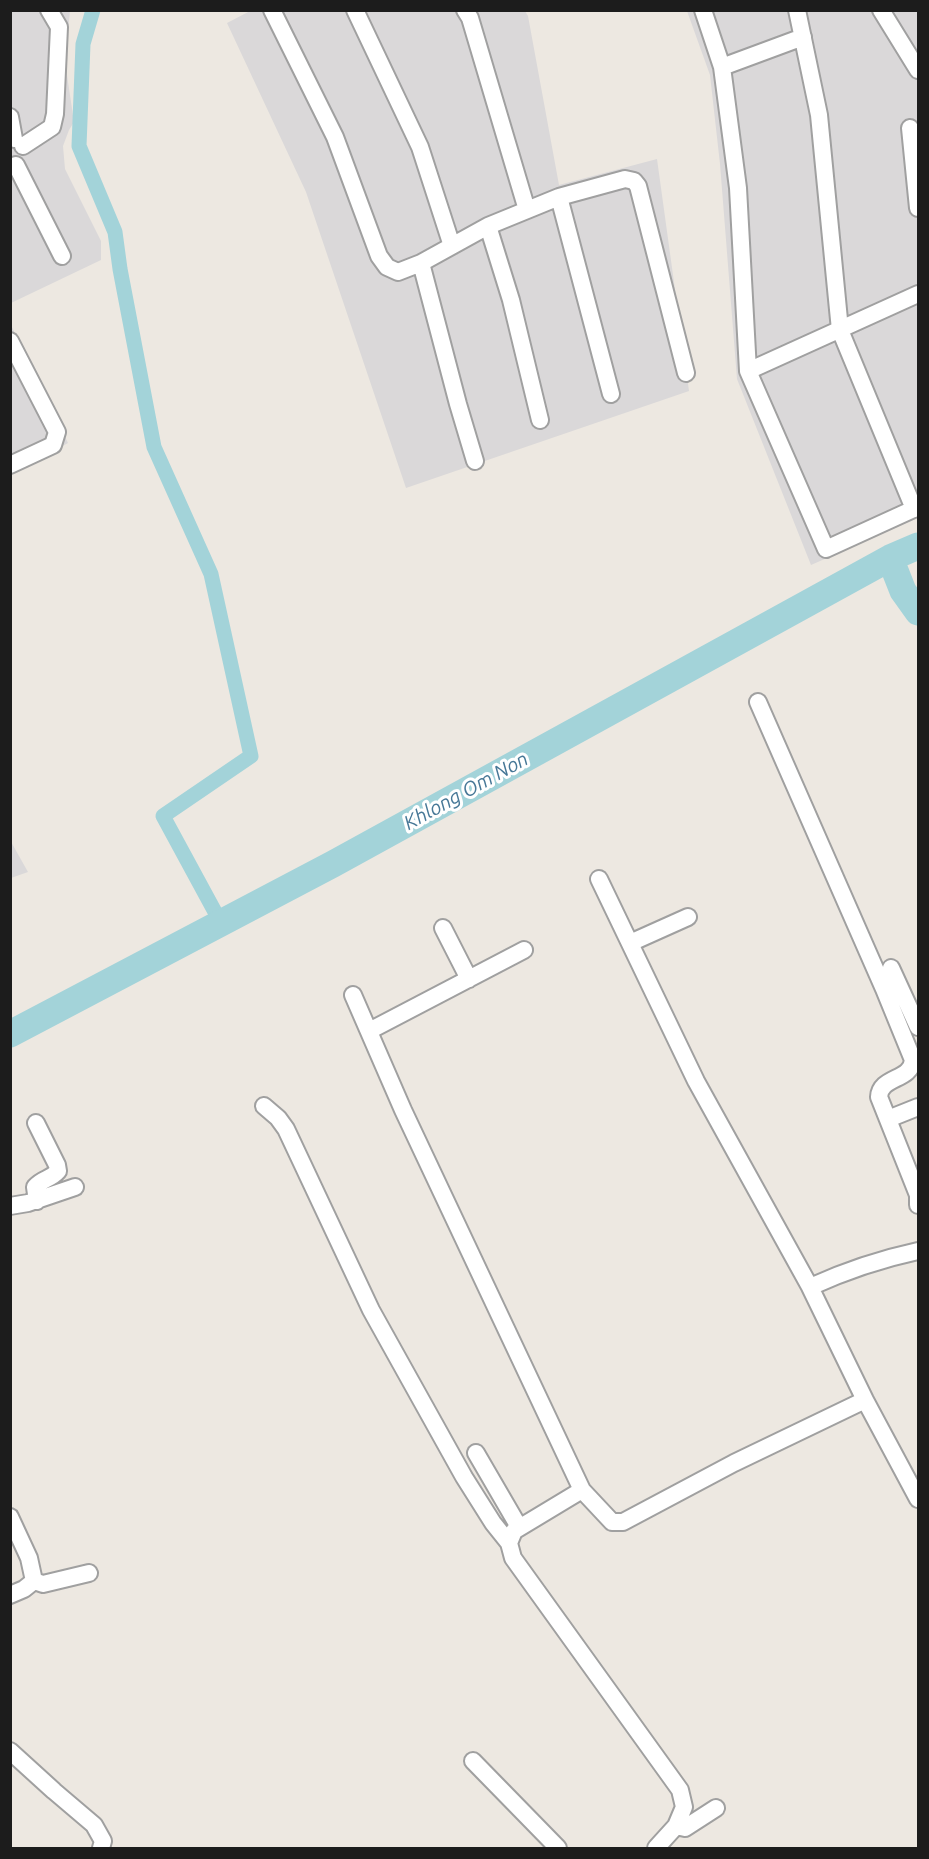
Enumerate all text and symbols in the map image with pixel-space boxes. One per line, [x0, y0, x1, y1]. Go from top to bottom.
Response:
water label: Khlong Om Non [400, 747, 532, 835]

